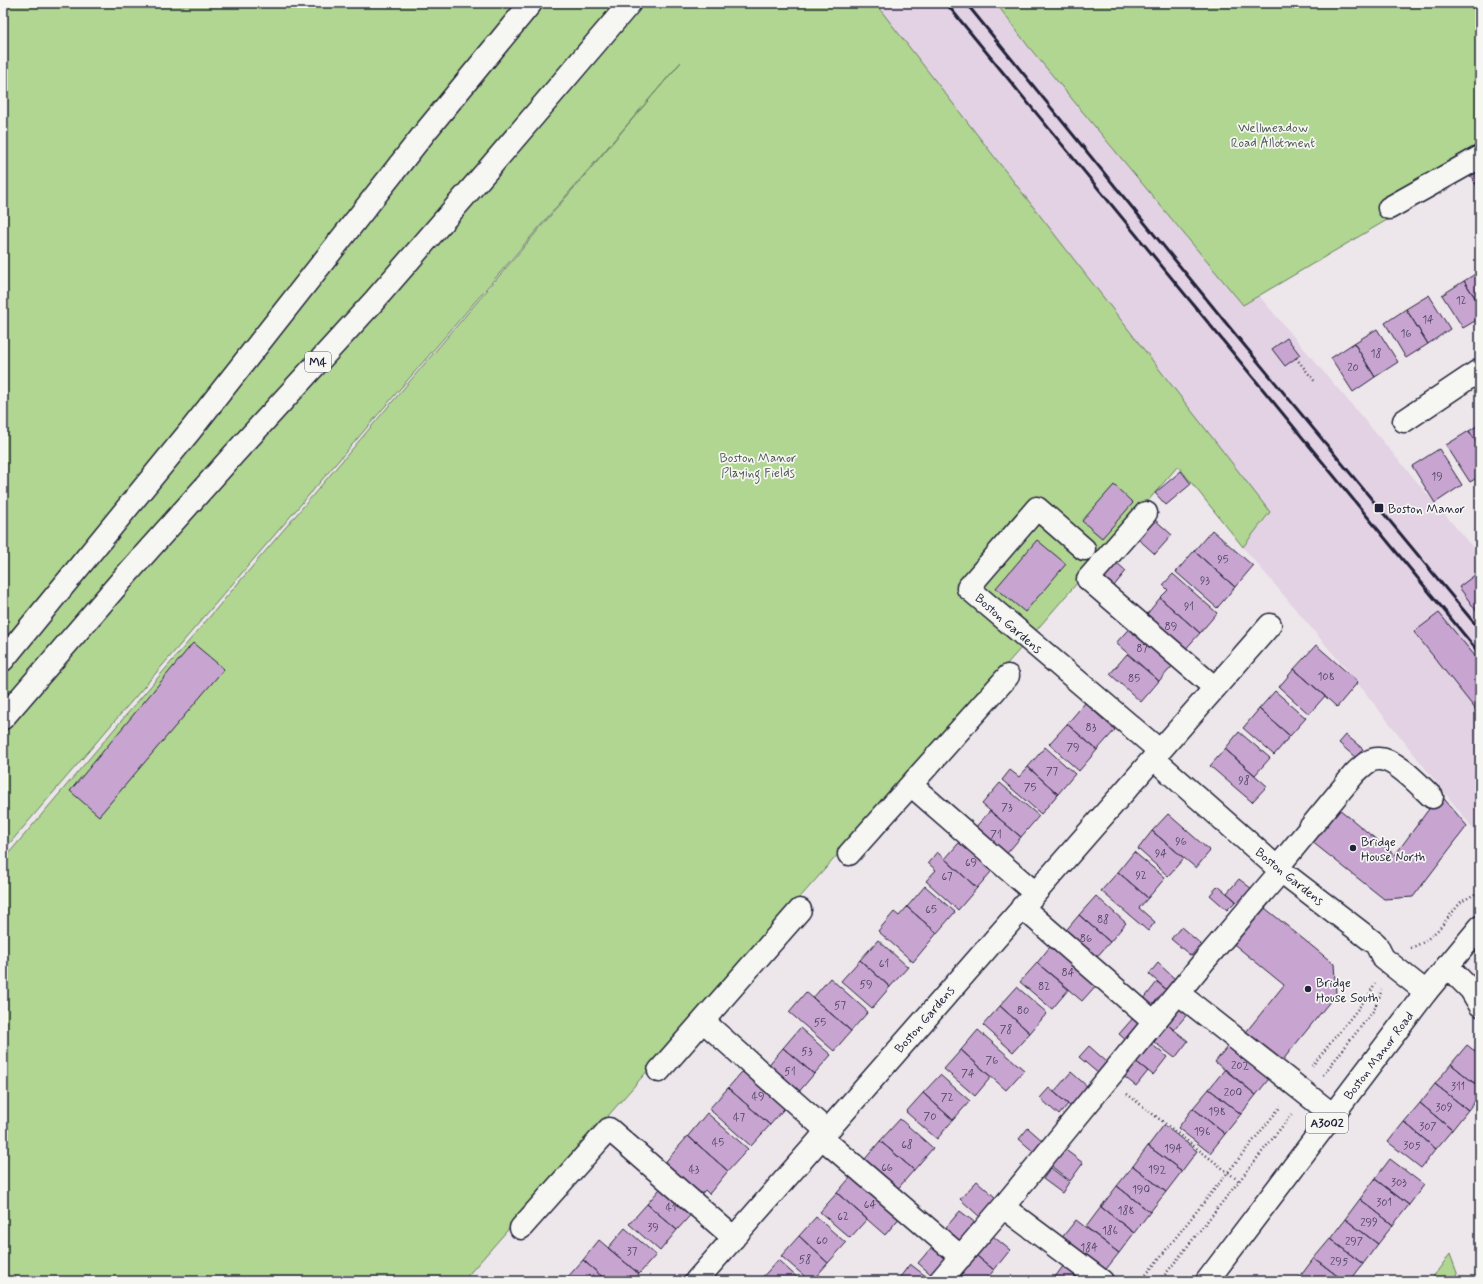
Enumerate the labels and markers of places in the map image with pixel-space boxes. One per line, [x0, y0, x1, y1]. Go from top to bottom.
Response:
place label: Boston Manor [1388, 501, 1465, 518]
marker: Boston Manor [1373, 502, 1385, 514]
place label: Bridge House North [1361, 834, 1425, 866]
marker: Bridge House North [1348, 843, 1358, 853]
place label: Bridge House South [1316, 975, 1379, 1007]
marker: Bridge House South [1303, 984, 1313, 994]

